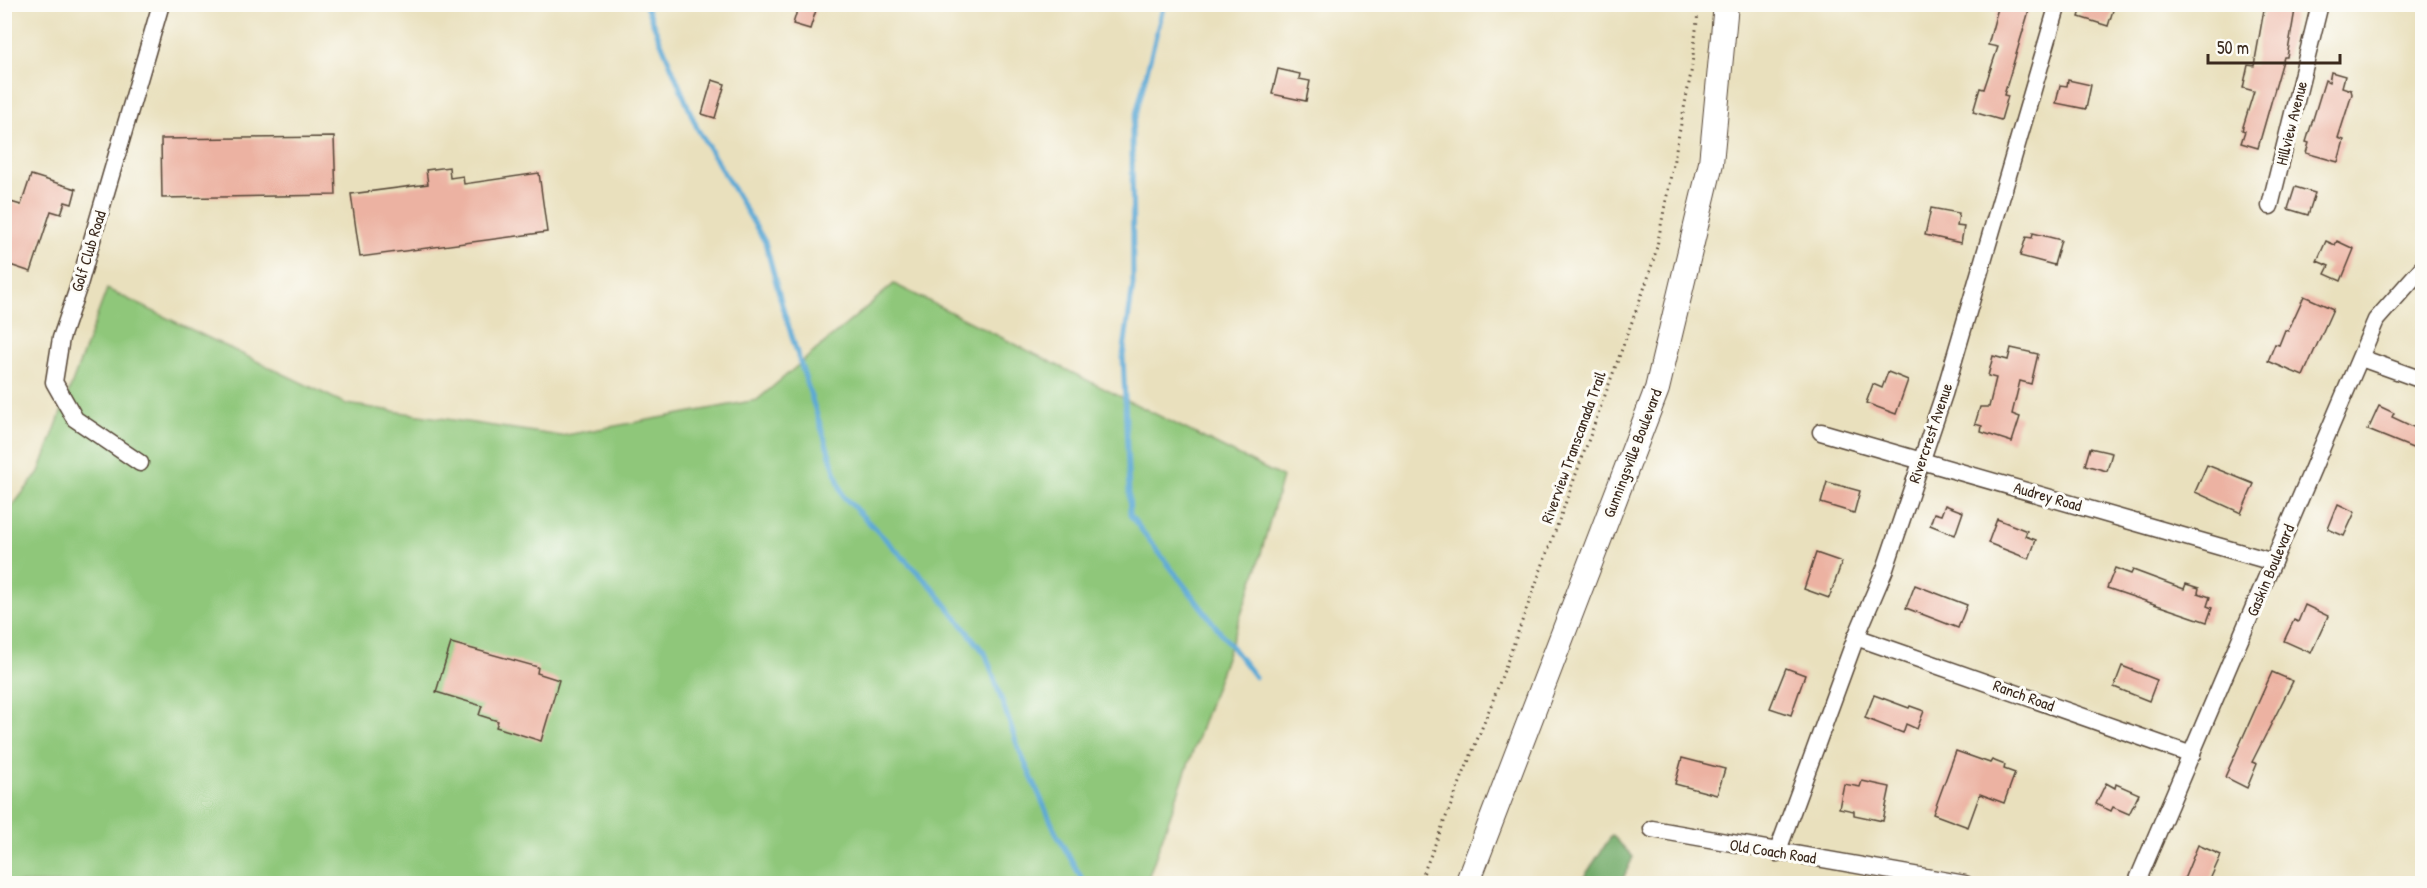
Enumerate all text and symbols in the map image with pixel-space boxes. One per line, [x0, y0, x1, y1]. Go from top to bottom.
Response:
scale bar [2208, 27, 2340, 65]
text: 50 m [2217, 35, 2249, 60]
street label: Hillview Avenue [2270, 78, 2312, 167]
street label: Golf Club Road [65, 208, 111, 294]
street label: Riverview Transcanada Trail [1535, 367, 1611, 526]
street label: Rivercrest Avenue [1903, 379, 1958, 486]
street label: Gunningsville Boulevard [1597, 385, 1667, 521]
street label: Audrey Road [2011, 476, 2085, 516]
street label: Gaskin Boulevard [2241, 521, 2299, 619]
street label: Ranch Road [1990, 674, 2058, 716]
street label: Old Coach Road [1728, 833, 1818, 869]

